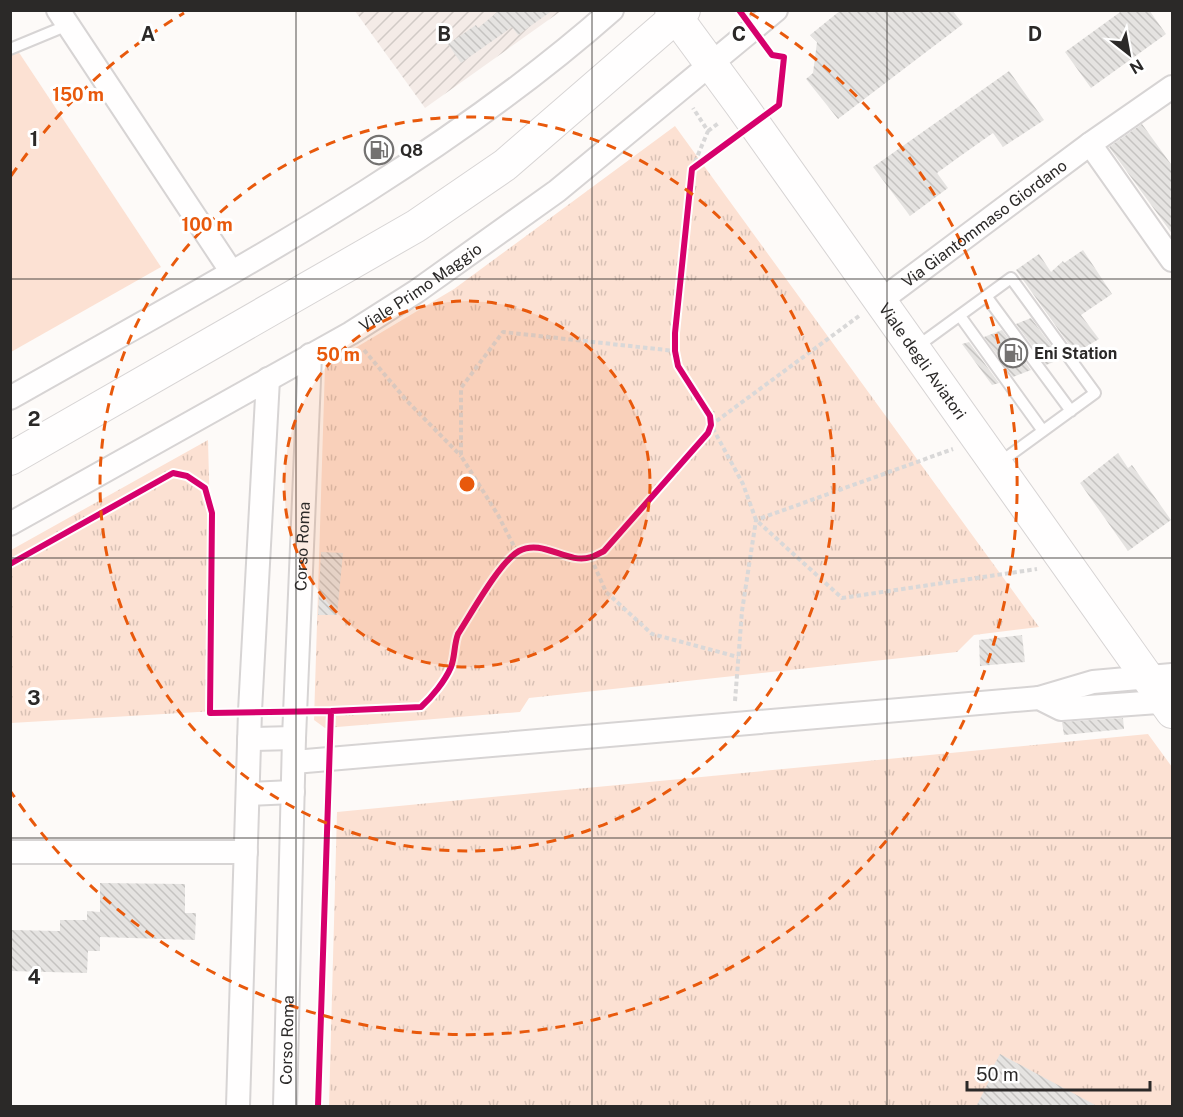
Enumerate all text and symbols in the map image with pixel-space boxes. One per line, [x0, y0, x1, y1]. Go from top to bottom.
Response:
text: A [141, 22, 155, 46]
text: B [437, 22, 451, 46]
text: C [732, 22, 746, 46]
text: D [1028, 22, 1042, 46]
north arrow [1099, 24, 1159, 84]
text: N [1126, 55, 1147, 78]
text: 150 m [52, 84, 104, 105]
text: 1 [30, 127, 38, 151]
fuel station icon: Q8 [363, 134, 395, 166]
place label: Q8 [400, 141, 423, 160]
street label: Via Giantommaso Giordano [898, 156, 1071, 291]
text: 100 m [181, 214, 233, 235]
street label: Viale Primo Maggio [356, 239, 485, 335]
street label: Viale degli Aviatori [875, 299, 970, 423]
fuel station icon: Eni Station [997, 337, 1029, 369]
text: 50 m [316, 344, 360, 365]
place label: Eni Station [1034, 344, 1117, 363]
text: 2 [28, 407, 40, 431]
centre of rings [457, 474, 477, 494]
street label: Corso Roma [291, 501, 314, 591]
text: 3 [27, 686, 41, 710]
text: 4 [27, 965, 41, 989]
street label: Corso Roma [277, 995, 298, 1085]
scale bar [967, 1054, 1150, 1092]
text: 50 m [976, 1064, 1019, 1085]

